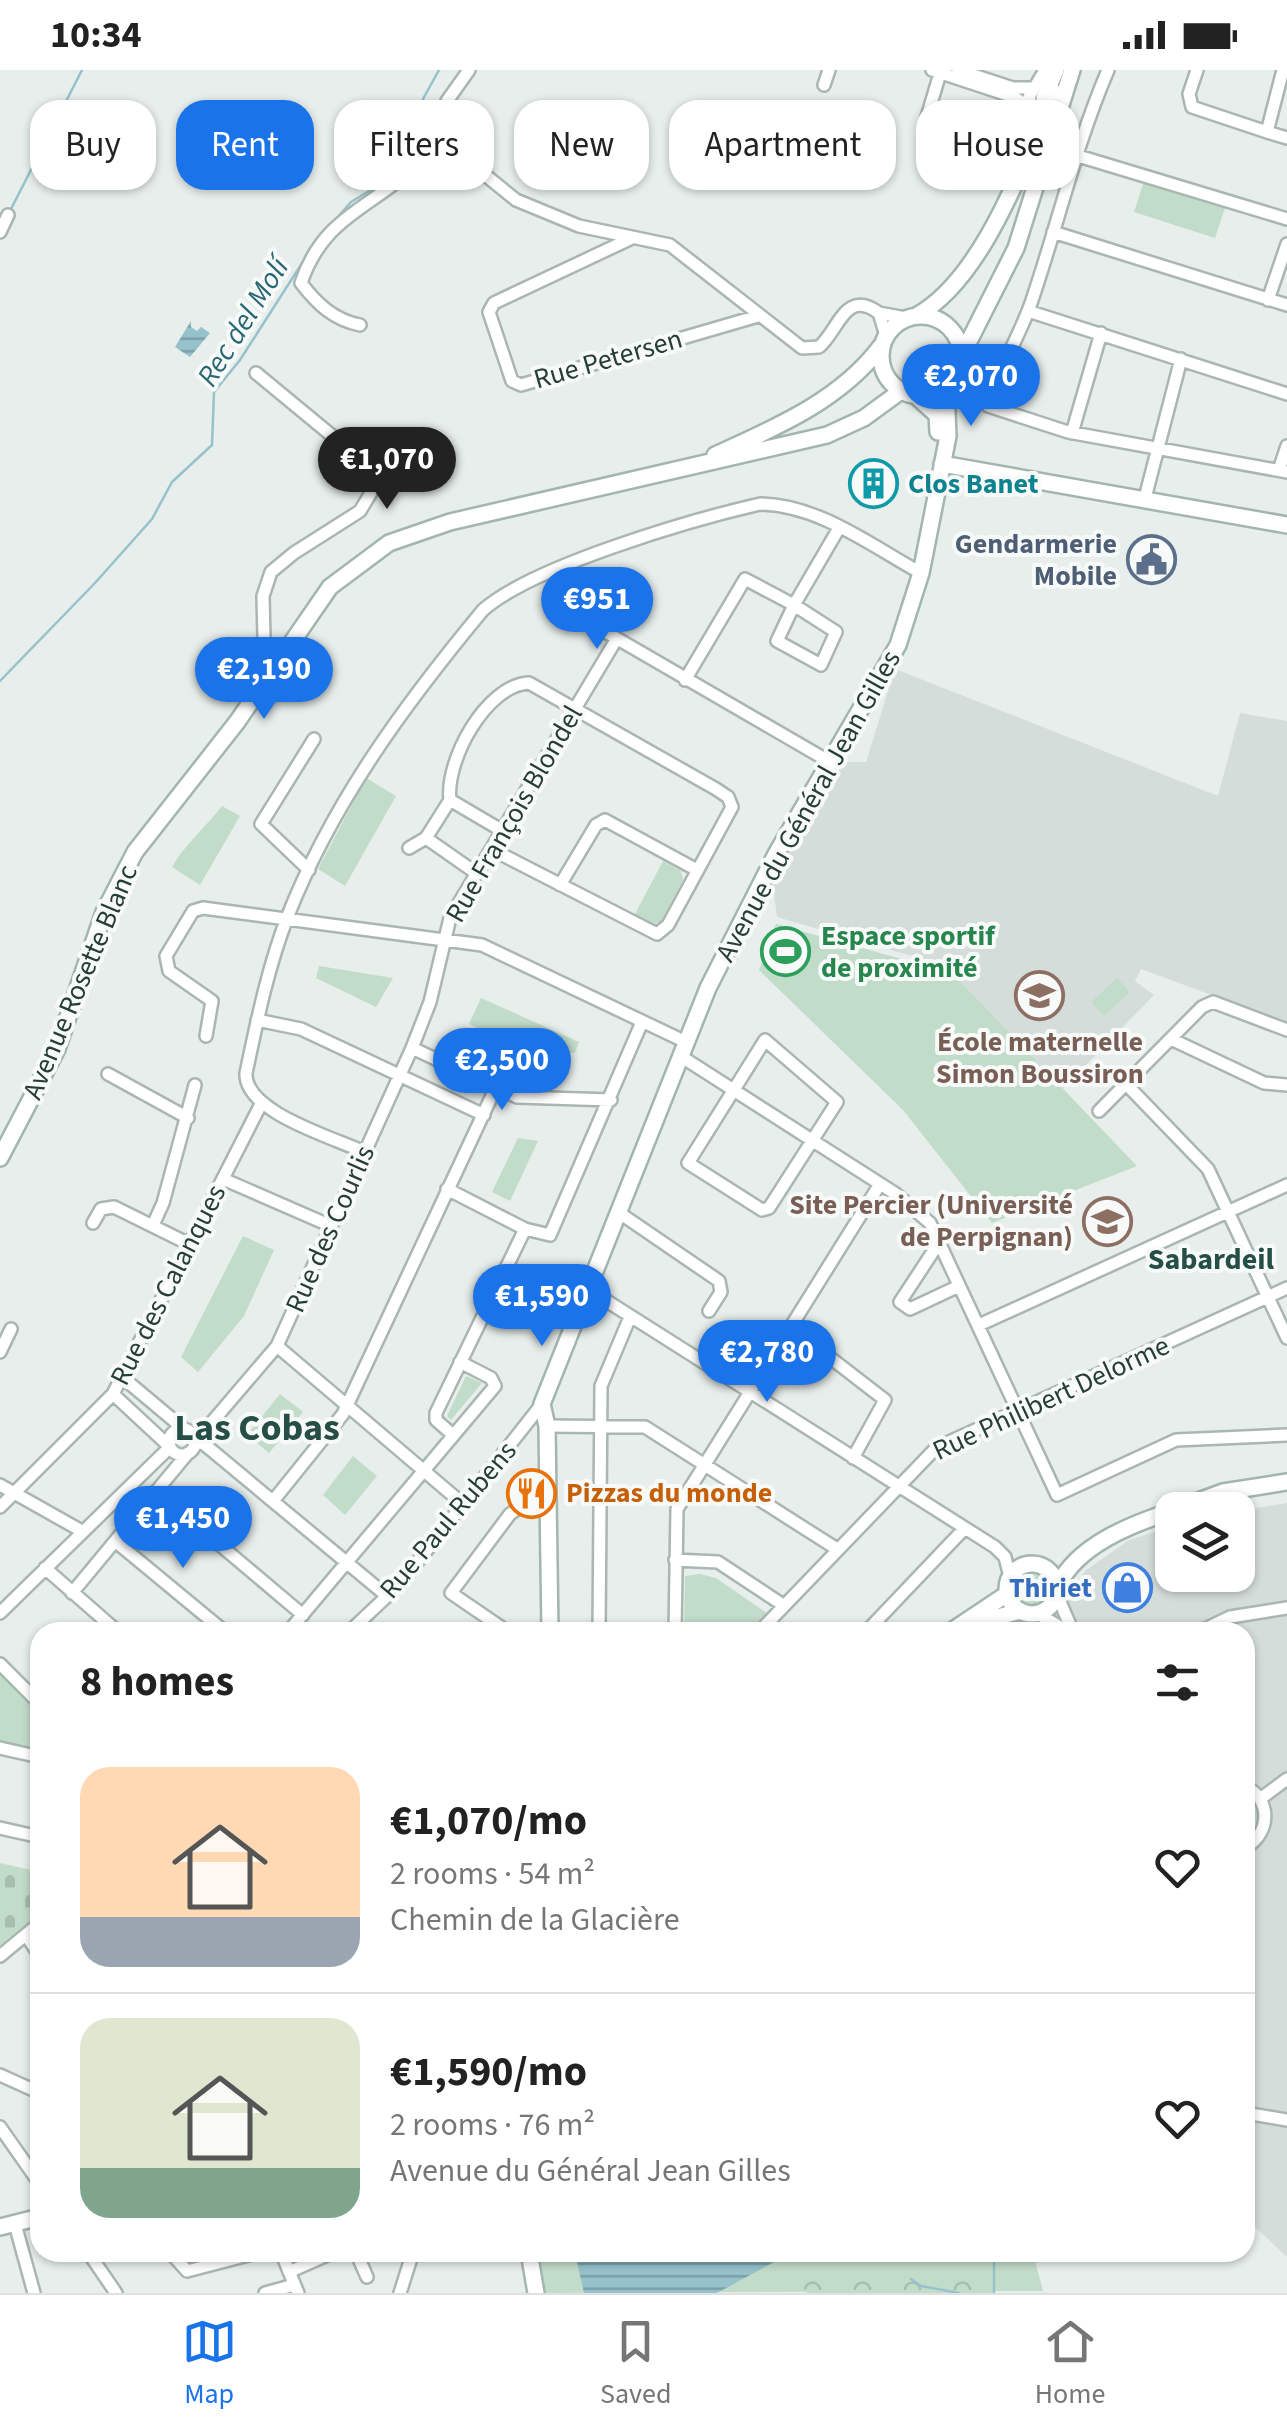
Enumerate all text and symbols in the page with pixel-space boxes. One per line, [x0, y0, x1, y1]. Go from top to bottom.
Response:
text: 10:34 [50, 8, 142, 62]
chip: Buy [30, 100, 156, 190]
chip: Rent [176, 100, 314, 190]
chip: Filters [334, 100, 494, 190]
chip: New [514, 100, 649, 190]
chip: Apartment [669, 100, 896, 190]
chip: House [916, 100, 1079, 190]
water label: Rec del Molí [186, 246, 302, 395]
street label: Rue Petersen [529, 319, 687, 399]
pin: €2,070 [890, 344, 1052, 429]
text: €2,070 [924, 353, 1018, 399]
pin: €1,070 [306, 427, 468, 512]
text: €1,070 [340, 436, 434, 482]
building icon: Clos Banet [847, 458, 899, 510]
place label: Clos Banet [908, 464, 1039, 504]
place label: Gendarmerie Mobile [955, 524, 1117, 596]
public building icon: Gendarmerie Mobile [1126, 534, 1178, 586]
pin: €951 [538, 567, 656, 652]
text: €951 [563, 576, 631, 622]
pin: €2,190 [183, 637, 345, 722]
street label: Avenue du Général Jean Gilles [706, 643, 910, 969]
text: €2,190 [217, 646, 311, 692]
street label: Rue François Blondel [436, 698, 592, 930]
street label: Avenue Rosette Blanc [12, 858, 148, 1105]
place label: Espace sportif de proximité [821, 916, 996, 988]
sports icon: Espace sportif de proximité [760, 926, 812, 978]
school or university icon: École maternelle Simon Boussiron [1014, 969, 1066, 1021]
place label: École maternelle Simon Boussiron [936, 1022, 1144, 1094]
pin: €2,500 [421, 1028, 583, 1113]
text: €2,500 [455, 1037, 549, 1083]
street label: Rue des Courlis [275, 1139, 385, 1319]
street label: Rue des Calanques [100, 1178, 236, 1392]
place label: Site Percier (Université de Perpignan) [789, 1185, 1073, 1257]
school or university icon: Site Percier (Université de Perpignan) [1082, 1195, 1134, 1247]
district label: Sabardeil [1148, 1238, 1275, 1281]
pin: €1,590 [461, 1264, 623, 1349]
text: €1,590 [495, 1273, 589, 1319]
pin: €2,780 [686, 1320, 848, 1405]
street label: Rue Philibert Delorme [926, 1326, 1176, 1470]
text: €2,780 [720, 1329, 814, 1375]
district label: Las Cobas [174, 1401, 340, 1455]
street label: Rue Paul Rubens [370, 1432, 526, 1608]
restaurant icon: Pizzas du monde [505, 1467, 557, 1519]
place label: Pizzas du monde [566, 1473, 772, 1513]
pin: €1,450 [102, 1486, 264, 1571]
map controls [1155, 1492, 1255, 1592]
button: layers [1155, 1492, 1255, 1592]
text: €1,450 [136, 1495, 230, 1541]
shop icon: Thiriet [1101, 1562, 1153, 1614]
place label: Thiriet [1009, 1568, 1092, 1608]
text: 8 homes [80, 1652, 234, 1712]
icon: filters [1150, 1655, 1205, 1710]
text: €1,070/mo [390, 1791, 587, 1851]
icon: home [160, 1807, 280, 1927]
icon: heart [1150, 1840, 1205, 1895]
text: 2 rooms · 54 m² [390, 1851, 595, 1897]
text: Chemin de la Glacière [390, 1897, 680, 1943]
text: €1,590/mo [390, 2042, 587, 2102]
icon: home [160, 2058, 280, 2178]
icon: heart [1150, 2091, 1205, 2146]
text: 2 rooms · 76 m² [390, 2102, 595, 2148]
text: Avenue du Général Jean Gilles [390, 2148, 791, 2194]
tab: Map [182, 2314, 237, 2414]
tab: Saved [600, 2314, 671, 2414]
tab: Home [1035, 2314, 1105, 2414]

